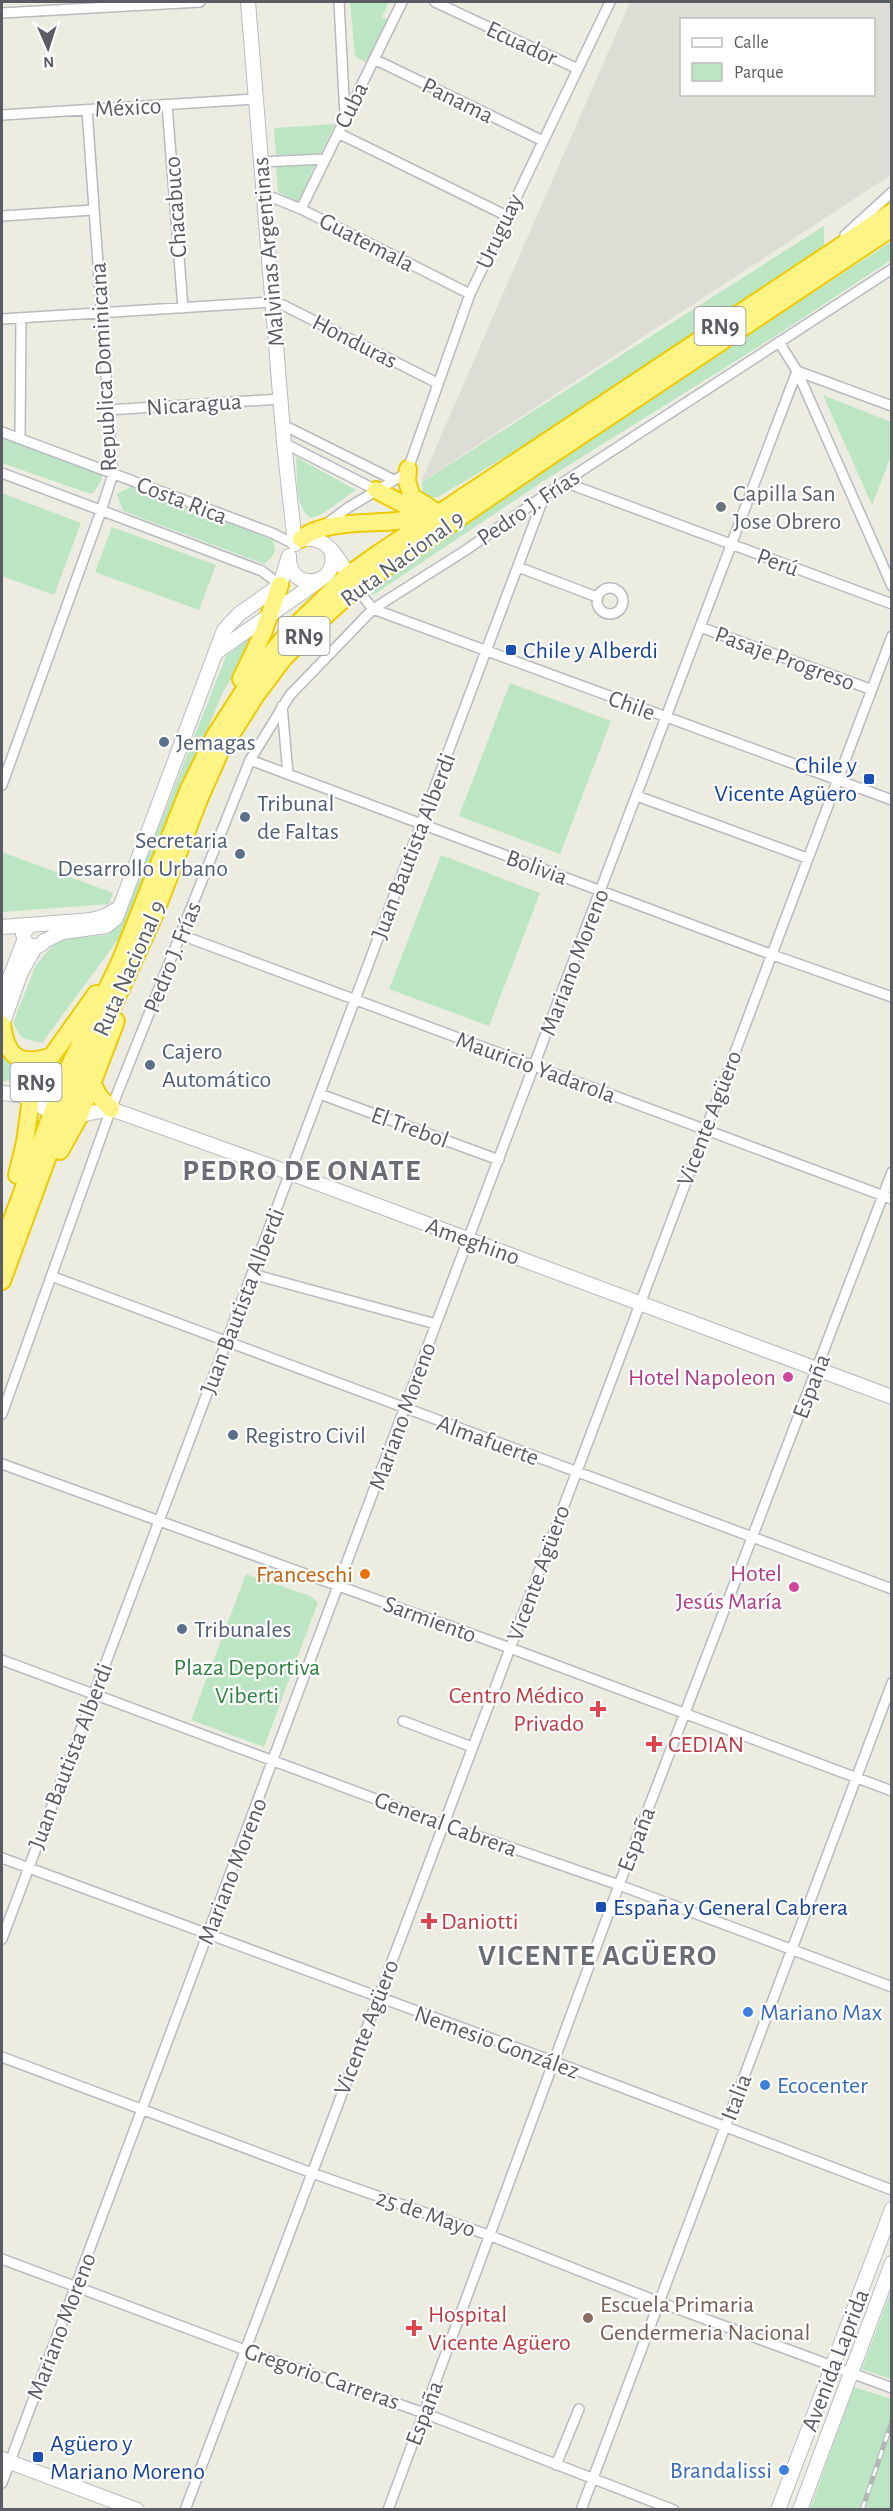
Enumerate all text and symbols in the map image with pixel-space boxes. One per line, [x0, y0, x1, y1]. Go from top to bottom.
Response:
street label: Ecuador [482, 17, 561, 71]
north arrow [18, 18, 78, 78]
legend [680, 18, 875, 96]
text: Calle [734, 34, 769, 52]
text: N [43, 54, 55, 70]
text: Parque [734, 64, 783, 82]
street label: Panama [418, 73, 497, 128]
street label: Cuba [331, 79, 373, 132]
street label: México [94, 94, 162, 122]
street label: Chacabuco [160, 155, 192, 258]
street label: Malvinas Argentinas [249, 156, 289, 348]
street label: Uruguay [472, 190, 528, 273]
street label: Guatemala [315, 209, 418, 277]
street label: Republica Dominicana [87, 262, 121, 472]
road number: RN9 [694, 307, 746, 345]
street label: Honduras [308, 310, 401, 373]
street label: Nicaragua [146, 390, 243, 420]
street label: Pedro J. Frías [473, 465, 584, 551]
street label: Costa Rica [133, 473, 230, 529]
place label: Capilla San Jose Obrero [733, 482, 841, 534]
marker: Capilla San Jose Obrero [714, 500, 728, 514]
street label: Ruta Nacional 9 [336, 506, 469, 611]
street label: Perú [754, 544, 802, 581]
road number: RN9 [278, 617, 330, 655]
street label: Pasaje Progreso [711, 623, 858, 695]
place label: Chile y Alberdi [523, 639, 658, 663]
marker: Chile y Alberdi [504, 643, 518, 657]
street label: Chile [605, 686, 658, 725]
place label: Jemagas [176, 731, 256, 755]
marker: Jemagas [157, 735, 171, 749]
street label: Juan Bautista Alberdi [367, 750, 460, 943]
place label: Chile y Vicente Agüero [714, 754, 857, 806]
marker: Chile y Vicente Agüero [862, 772, 876, 786]
place label: Tribunal de Faltas [257, 792, 339, 844]
marker: Tribunal de Faltas [238, 810, 252, 824]
place label: Secretaria Desarrollo Urbano [57, 829, 228, 881]
street label: Bolivia [503, 846, 570, 890]
marker: Secretaria Desarrollo Urbano [233, 847, 247, 861]
street label: Mariano Moreno [536, 886, 614, 1039]
street label: Ruta Nacional 9 [89, 897, 171, 1040]
street label: Pedro J. Frías [140, 898, 206, 1016]
street label: Mauricio Yadarola [453, 1028, 619, 1108]
place label: Cajero Automático [162, 1040, 271, 1092]
street label: Vicente Agüero [673, 1047, 747, 1189]
marker: Cajero Automático [143, 1058, 157, 1072]
road number: RN9 [10, 1063, 62, 1101]
street label: El Trebol [368, 1103, 452, 1153]
district label: PEDRO DE ONATE [182, 1156, 422, 1186]
street label: Juan Bautista Alberdi [196, 1205, 289, 1398]
street label: Ameghino [423, 1214, 523, 1270]
street label: Mariano Moreno [365, 1339, 441, 1493]
street label: España [789, 1351, 835, 1422]
place label: Hotel Napoleon [628, 1366, 776, 1390]
marker: Hotel Napoleon [781, 1370, 795, 1384]
street label: Almafuerte [433, 1411, 542, 1470]
place label: Registro Civil [245, 1424, 366, 1448]
marker: Registro Civil [226, 1428, 240, 1442]
street label: Vicente Agüero [503, 1502, 575, 1645]
place label: Hotel Jesús María [676, 1562, 782, 1614]
place label: Franceschi [256, 1563, 353, 1587]
marker: Franceschi [358, 1567, 372, 1581]
marker: Hotel Jesús María [787, 1580, 801, 1594]
street label: Sarmiento [380, 1592, 479, 1648]
place label: Tribunales [194, 1618, 291, 1642]
marker: Tribunales [175, 1622, 189, 1636]
park label: Plaza Deportiva Viberti [174, 1656, 320, 1708]
street label: Juan Bautista Alberdi [24, 1660, 117, 1853]
place label: Centro Médico Privado [449, 1684, 584, 1736]
marker: Centro Médico Privado [589, 1700, 607, 1718]
place label: CEDIAN [668, 1733, 744, 1757]
marker: CEDIAN [645, 1735, 663, 1753]
street label: General Cabrera [371, 1788, 520, 1862]
street label: Mariano Moreno [194, 1795, 272, 1948]
street label: España [614, 1804, 660, 1875]
place label: España y General Cabrera [613, 1896, 848, 1920]
marker: España y General Cabrera [594, 1900, 608, 1914]
place label: Daniotti [441, 1910, 518, 1934]
marker: Daniotti [422, 1914, 436, 1928]
district label: VICENTE AGÜERO [478, 1939, 718, 1971]
street label: Vicente Agüero [330, 1956, 404, 2098]
place label: Mariano Max [760, 2001, 883, 2025]
street label: Nemesio González [411, 2002, 582, 2084]
marker: Mariano Max [741, 2005, 755, 2019]
street label: Italia [717, 2071, 757, 2124]
place label: Ecocenter [777, 2074, 868, 2098]
marker: Ecocenter [758, 2078, 772, 2092]
street label: 25 de Mayo [373, 2186, 479, 2242]
street label: Mariano Moreno [23, 2250, 101, 2403]
street label: Avenida Laprida [798, 2286, 874, 2435]
place label: Escuela Primaria Gendermeria Nacional [600, 2293, 810, 2345]
place label: Hospital Vicente Agüero [428, 2303, 571, 2355]
marker: Escuela Primaria Gendermeria Nacional [581, 2311, 595, 2325]
marker: Hospital Vicente Agüero [405, 2319, 423, 2337]
street label: Gregorio Carreras [241, 2339, 402, 2415]
street label: España [402, 2378, 448, 2449]
place label: Agüero y Mariano Moreno [50, 2432, 205, 2484]
marker: Agüero y Mariano Moreno [31, 2450, 45, 2464]
place label: Brandalissi [670, 2459, 772, 2483]
marker: Brandalissi [777, 2463, 791, 2477]

